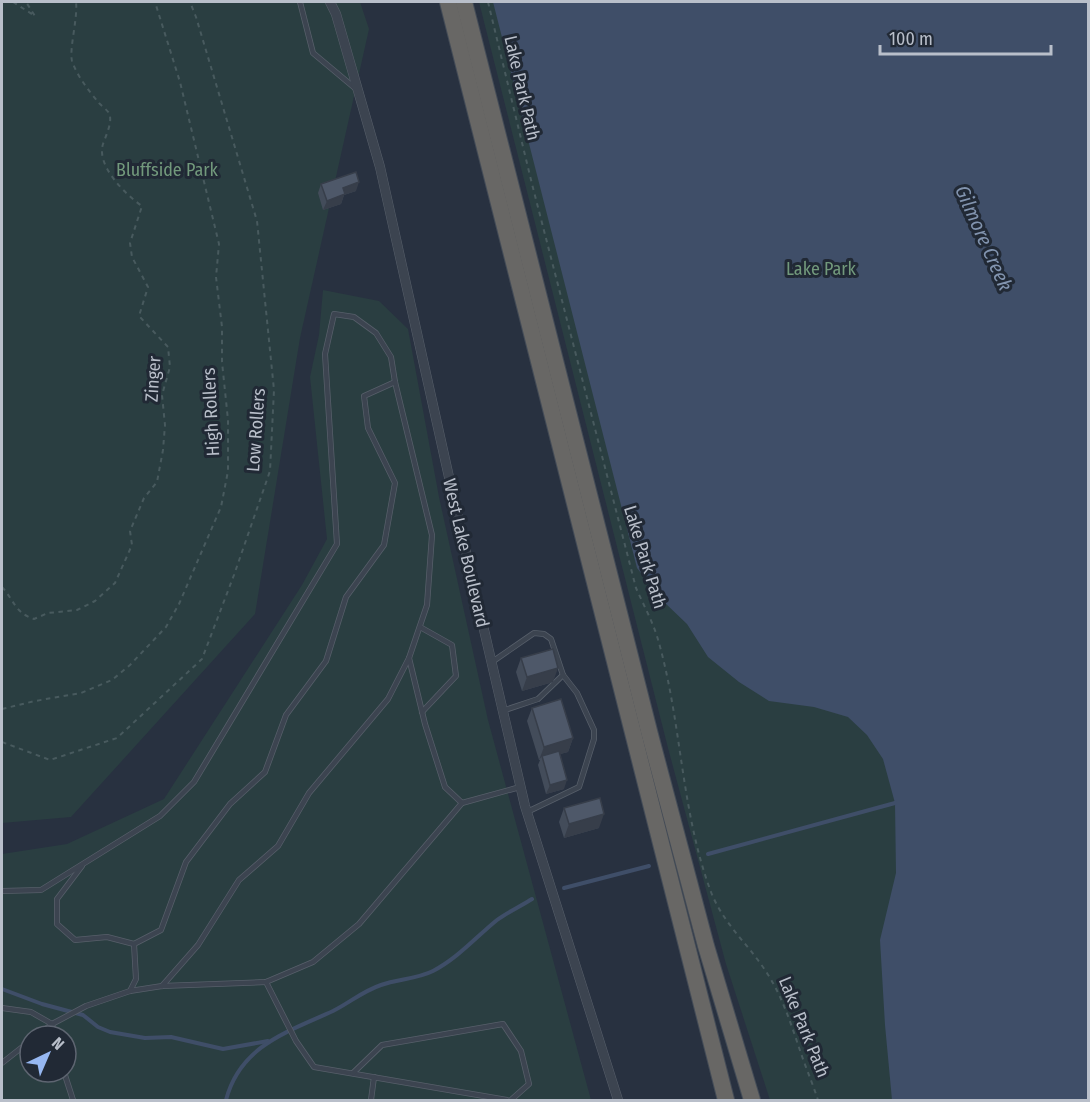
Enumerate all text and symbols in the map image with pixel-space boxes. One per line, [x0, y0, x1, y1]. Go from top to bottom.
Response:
scale bar [880, 18, 1051, 56]
text: 100 m [889, 28, 933, 50]
street label: Lake Park Path [499, 33, 545, 143]
park label: Bluffside Park [116, 159, 219, 181]
water label: Gilmore Creek [950, 182, 1018, 295]
park label: Lake Park [786, 258, 857, 280]
street label: Zinger [140, 355, 166, 403]
street label: High Rollers [198, 367, 224, 457]
street label: Low Rollers [242, 387, 270, 473]
street label: West Lake Boulevard [438, 476, 494, 630]
street label: Lake Park Path [619, 503, 671, 611]
street label: Lake Park Path [774, 973, 834, 1081]
north arrow [18, 1024, 78, 1084]
text: N [48, 1033, 68, 1054]

